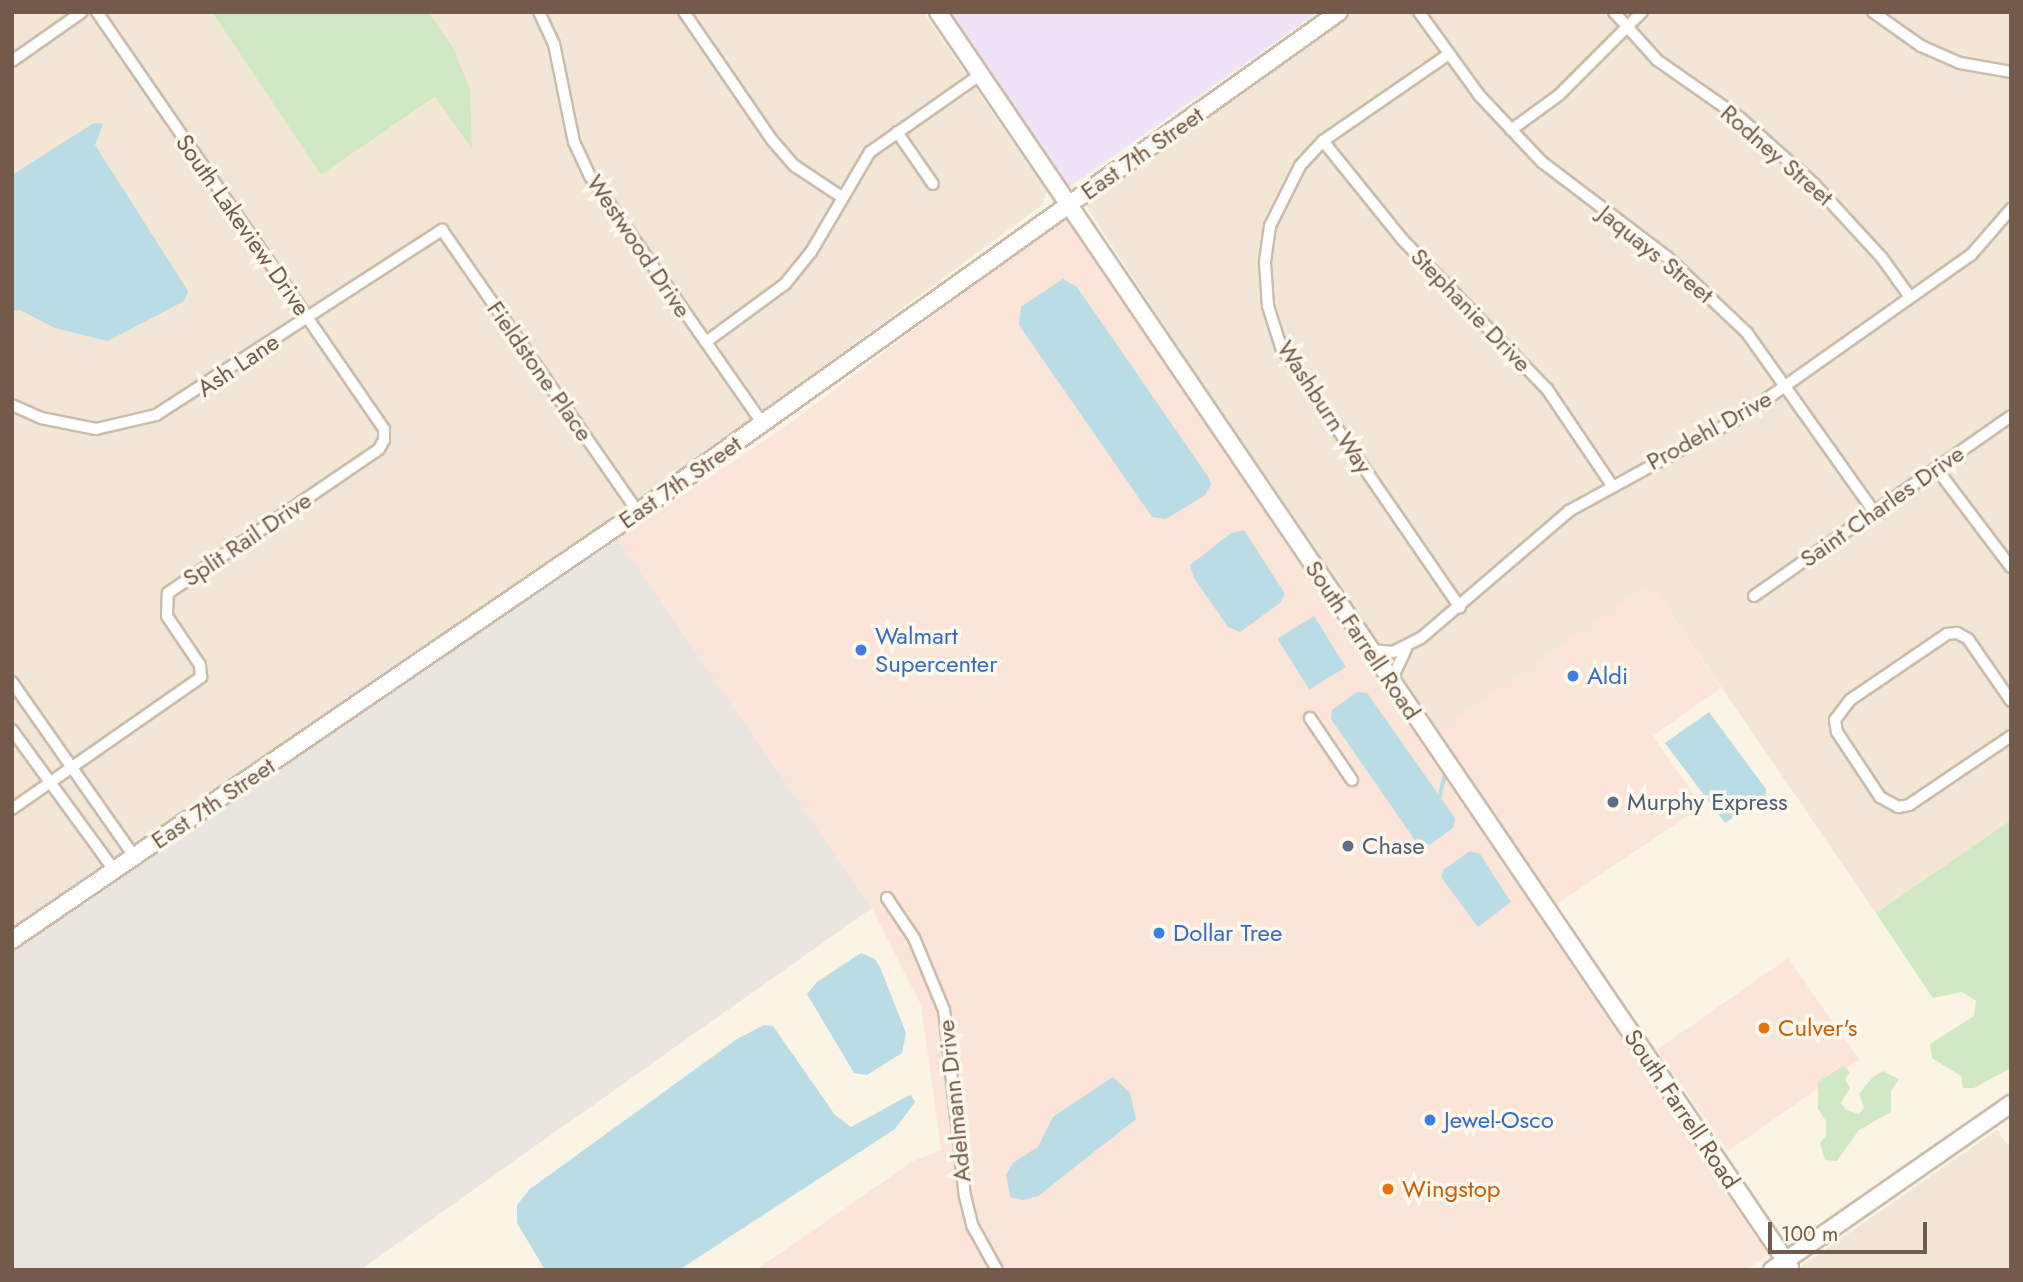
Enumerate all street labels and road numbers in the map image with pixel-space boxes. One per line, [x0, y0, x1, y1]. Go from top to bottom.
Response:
street label: Rodney Street [1715, 98, 1839, 212]
street label: East 7th Street [1075, 100, 1209, 206]
street label: South Lakeview Drive [170, 129, 316, 321]
street label: Westwood Drive [581, 169, 697, 323]
street label: Jaquays Street [1593, 199, 1719, 309]
street label: Stephanie Drive [1405, 242, 1537, 378]
street label: Fieldstone Place [481, 295, 599, 447]
street label: Ash Lane [192, 327, 284, 403]
street label: Washburn Way [1271, 335, 1379, 479]
street label: Prodehl Drive [1642, 384, 1776, 476]
street label: East 7th Street [613, 429, 747, 535]
street label: Saint Charles Drive [1795, 439, 1969, 573]
street label: Split Rail Drive [177, 485, 317, 593]
street label: South Farrell Road [1299, 555, 1427, 725]
street label: East 7th Street [146, 751, 280, 855]
street label: Adelmann Drive [931, 1018, 977, 1184]
street label: South Farrell Road [1618, 1024, 1746, 1194]

